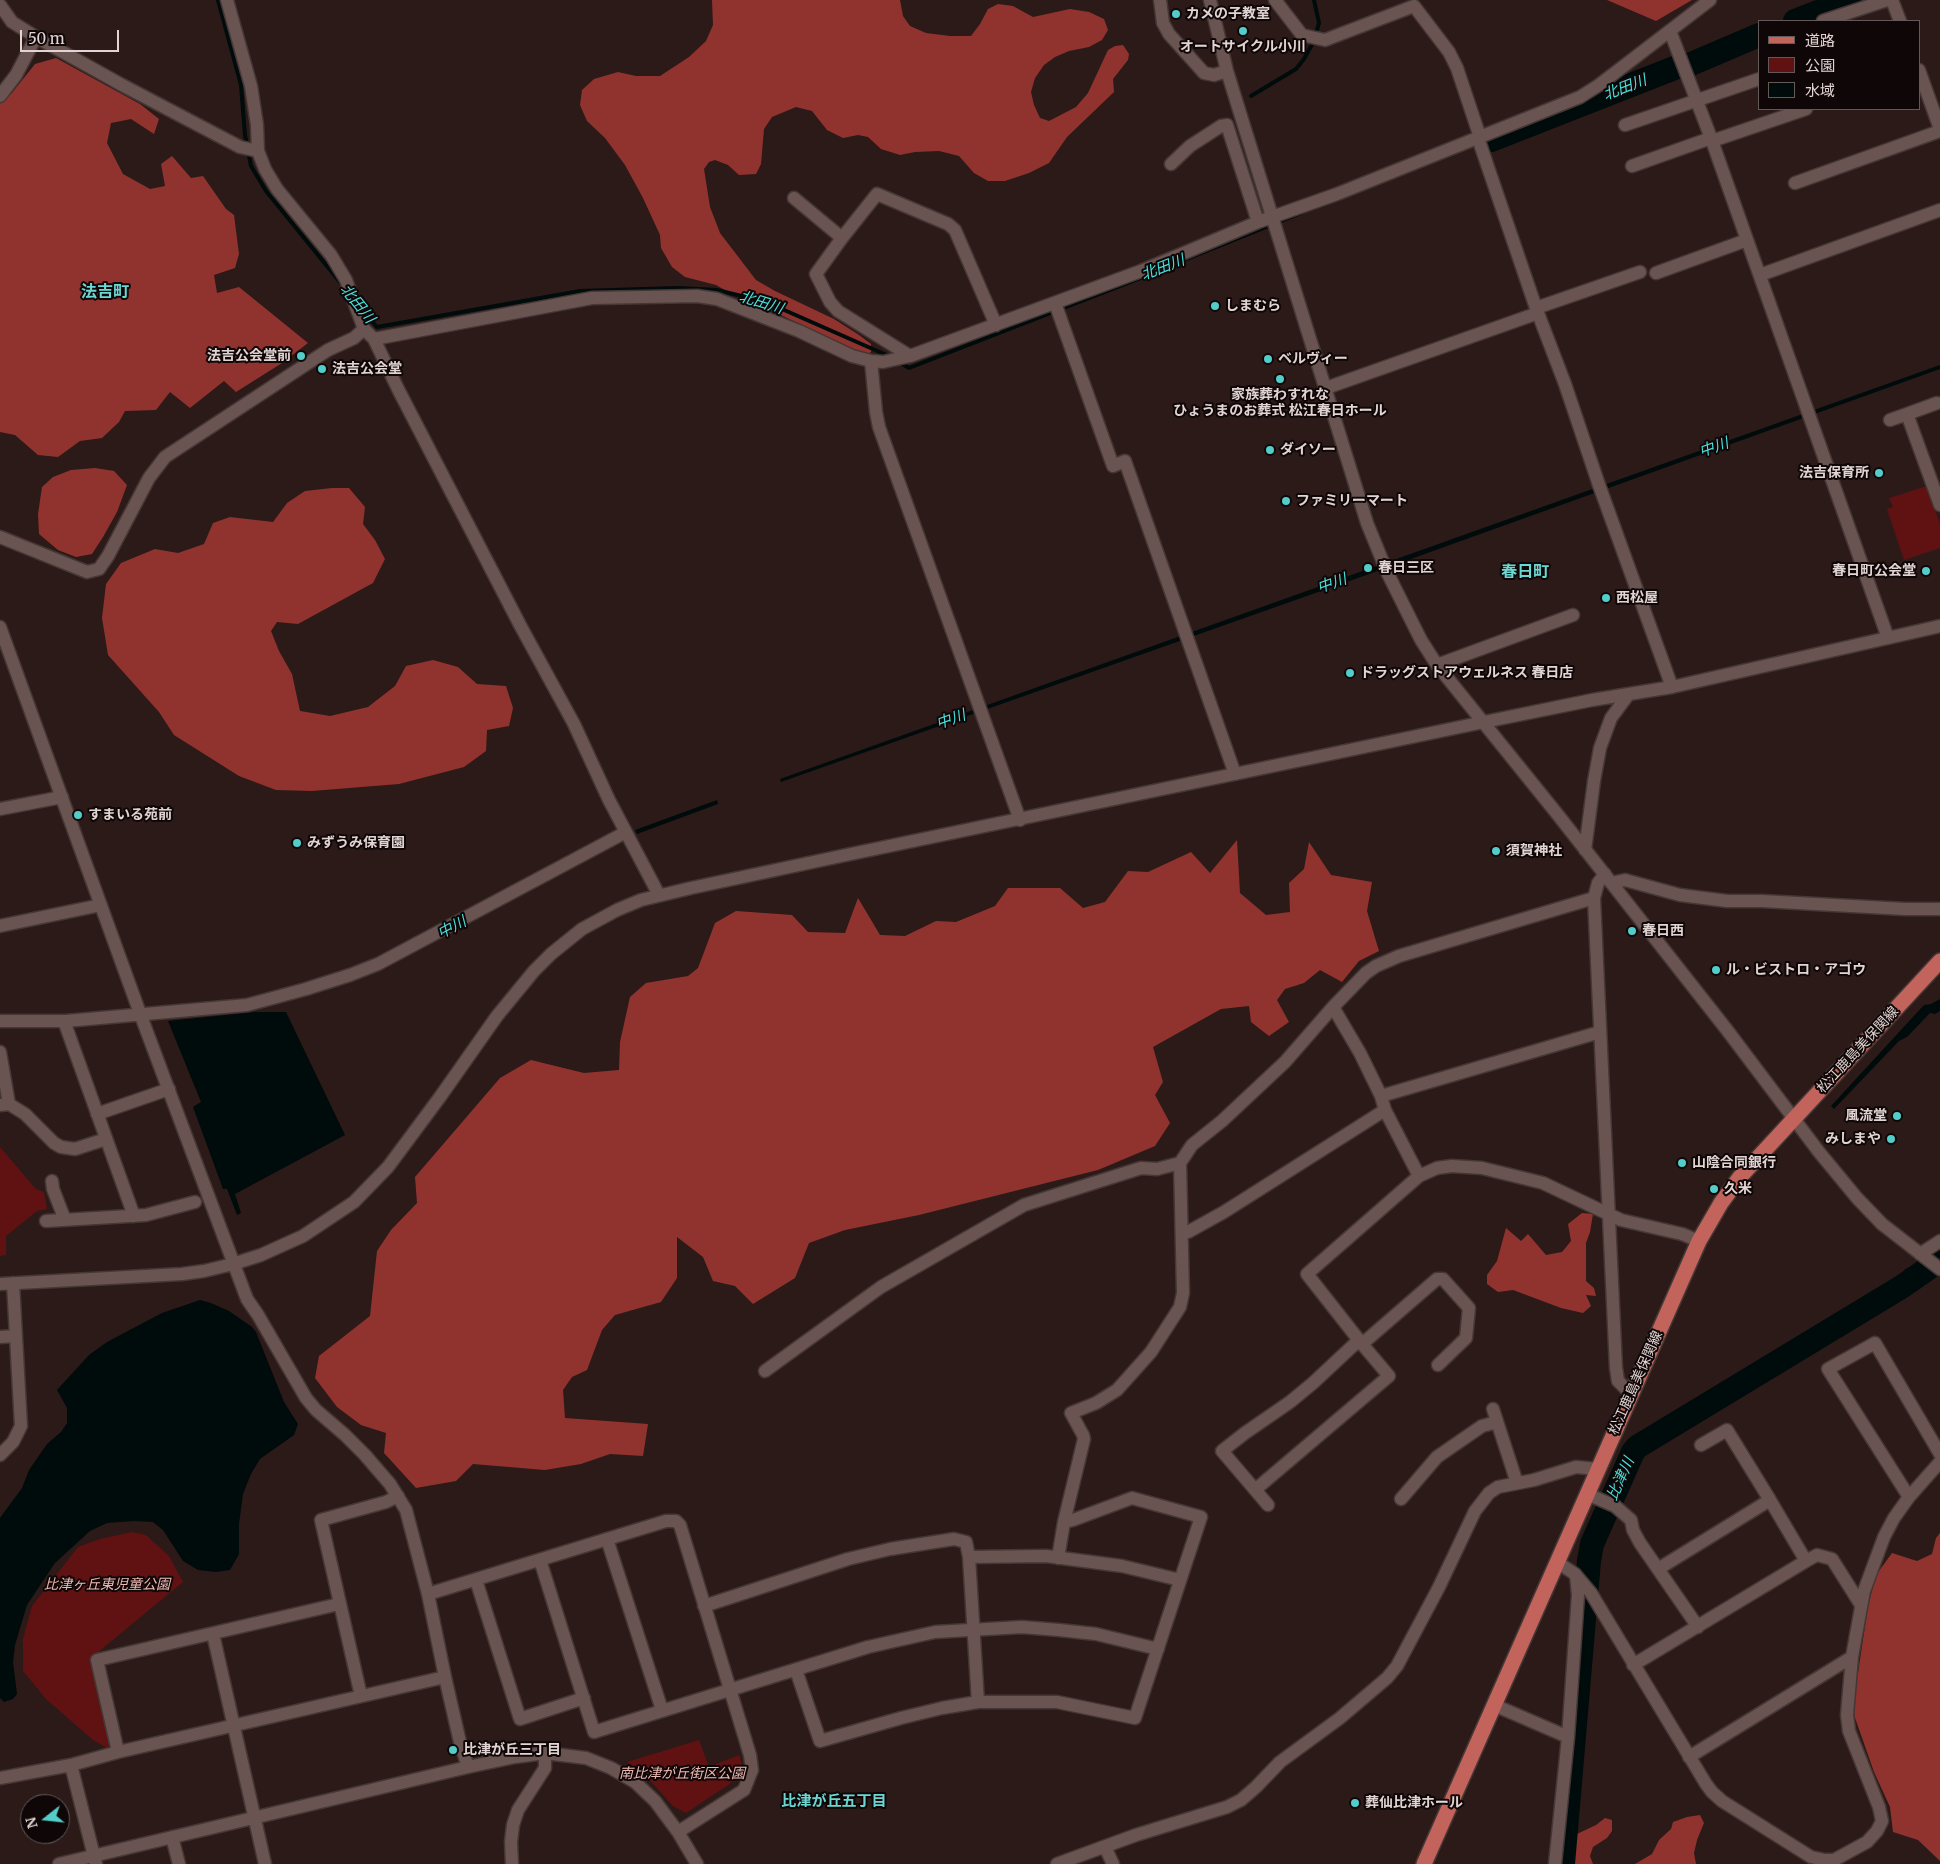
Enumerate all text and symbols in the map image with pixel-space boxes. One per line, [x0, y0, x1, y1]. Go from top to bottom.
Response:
place label: カメの子教室 [1186, 6, 1270, 22]
marker: カメの子教室 [1170, 8, 1182, 20]
scale bar [22, 20, 121, 52]
legend [1758, 20, 1920, 110]
marker: オートサイクル小川 [1237, 25, 1249, 37]
text: 50 m [28, 29, 65, 48]
text: 道路 [1805, 31, 1835, 50]
place label: オートサイクル小川 [1180, 39, 1306, 55]
text: 公園 [1805, 56, 1835, 75]
water label: 北田川 [1601, 72, 1649, 104]
text: 水域 [1805, 81, 1835, 100]
water label: 北田川 [1139, 252, 1187, 284]
water label: 北田川 [336, 281, 378, 327]
district label: 法吉町 [81, 282, 129, 302]
water label: 北田川 [737, 288, 785, 318]
place label: しまむら [1225, 298, 1281, 314]
marker: しまむら [1209, 300, 1221, 312]
place label: 法吉公会堂前 [207, 348, 291, 364]
marker: 法吉公会堂前 [295, 350, 307, 362]
place label: ベルヴィー [1278, 351, 1348, 367]
marker: ベルヴィー [1262, 353, 1274, 365]
place label: 法吉公会堂 [332, 361, 402, 377]
marker: 法吉公会堂 [316, 363, 328, 375]
marker: 家族葬わすれな ひょうまのお葬式 松江春日ホール [1274, 373, 1286, 385]
place label: 家族葬わすれな ひょうまのお葬式 松江春日ホール [1173, 387, 1387, 420]
water label: 中川 [1697, 434, 1731, 462]
place label: ダイソー [1280, 442, 1336, 458]
marker: ダイソー [1264, 444, 1276, 456]
place label: 法吉保育所 [1799, 465, 1869, 481]
marker: 法吉保育所 [1873, 467, 1885, 479]
place label: ファミリーマート [1296, 493, 1408, 509]
marker: ファミリーマート [1280, 495, 1292, 507]
place label: 春日三区 [1378, 560, 1434, 576]
marker: 春日三区 [1362, 562, 1374, 574]
district label: 春日町 [1501, 562, 1549, 582]
place label: 春日町公会堂 [1832, 563, 1916, 579]
marker: 春日町公会堂 [1920, 565, 1932, 577]
water label: 中川 [1315, 570, 1349, 598]
place label: 西松屋 [1616, 590, 1658, 606]
marker: 西松屋 [1600, 592, 1612, 604]
place label: ドラッグストアウェルネス 春日店 [1360, 665, 1573, 681]
marker: ドラッグストアウェルネス 春日店 [1344, 667, 1356, 679]
water label: 中川 [934, 706, 968, 734]
place label: すまいる苑前 [88, 807, 172, 823]
marker: すまいる苑前 [72, 809, 84, 821]
place label: みずうみ保育園 [307, 835, 405, 851]
marker: みずうみ保育園 [291, 837, 303, 849]
place label: 須賀神社 [1506, 843, 1562, 859]
marker: 須賀神社 [1490, 845, 1502, 857]
water label: 中川 [435, 913, 469, 943]
place label: 春日西 [1642, 923, 1684, 939]
marker: 春日西 [1626, 925, 1638, 937]
place label: ル・ビストロ・アゴウ [1726, 962, 1866, 978]
marker: ル・ビストロ・アゴウ [1710, 964, 1722, 976]
street label: 松江鹿島美保関線 [1814, 1003, 1902, 1097]
place label: 風流堂 [1845, 1108, 1887, 1124]
marker: 風流堂 [1891, 1110, 1903, 1122]
place label: みしまや [1825, 1131, 1881, 1147]
marker: みしまや [1885, 1133, 1897, 1145]
place label: 山陰合同銀行 [1692, 1155, 1776, 1171]
marker: 山陰合同銀行 [1676, 1157, 1688, 1169]
place label: 久米 [1724, 1181, 1752, 1197]
marker: 久米 [1708, 1183, 1720, 1195]
street label: 松江鹿島美保関線 [1606, 1328, 1666, 1438]
water label: 比津川 [1604, 1455, 1638, 1503]
park label: 比津ヶ丘東児童公園 [44, 1577, 170, 1593]
place label: 比津が丘三丁目 [463, 1742, 561, 1758]
marker: 比津が丘三丁目 [447, 1744, 459, 1756]
park label: 南比津が丘街区公園 [619, 1766, 745, 1782]
district label: 比津が丘五丁目 [782, 1793, 886, 1811]
north arrow [20, 1794, 70, 1844]
place label: 葬仙比津ホール [1365, 1795, 1463, 1811]
marker: 葬仙比津ホール [1349, 1797, 1361, 1809]
text: N [21, 1815, 42, 1831]

